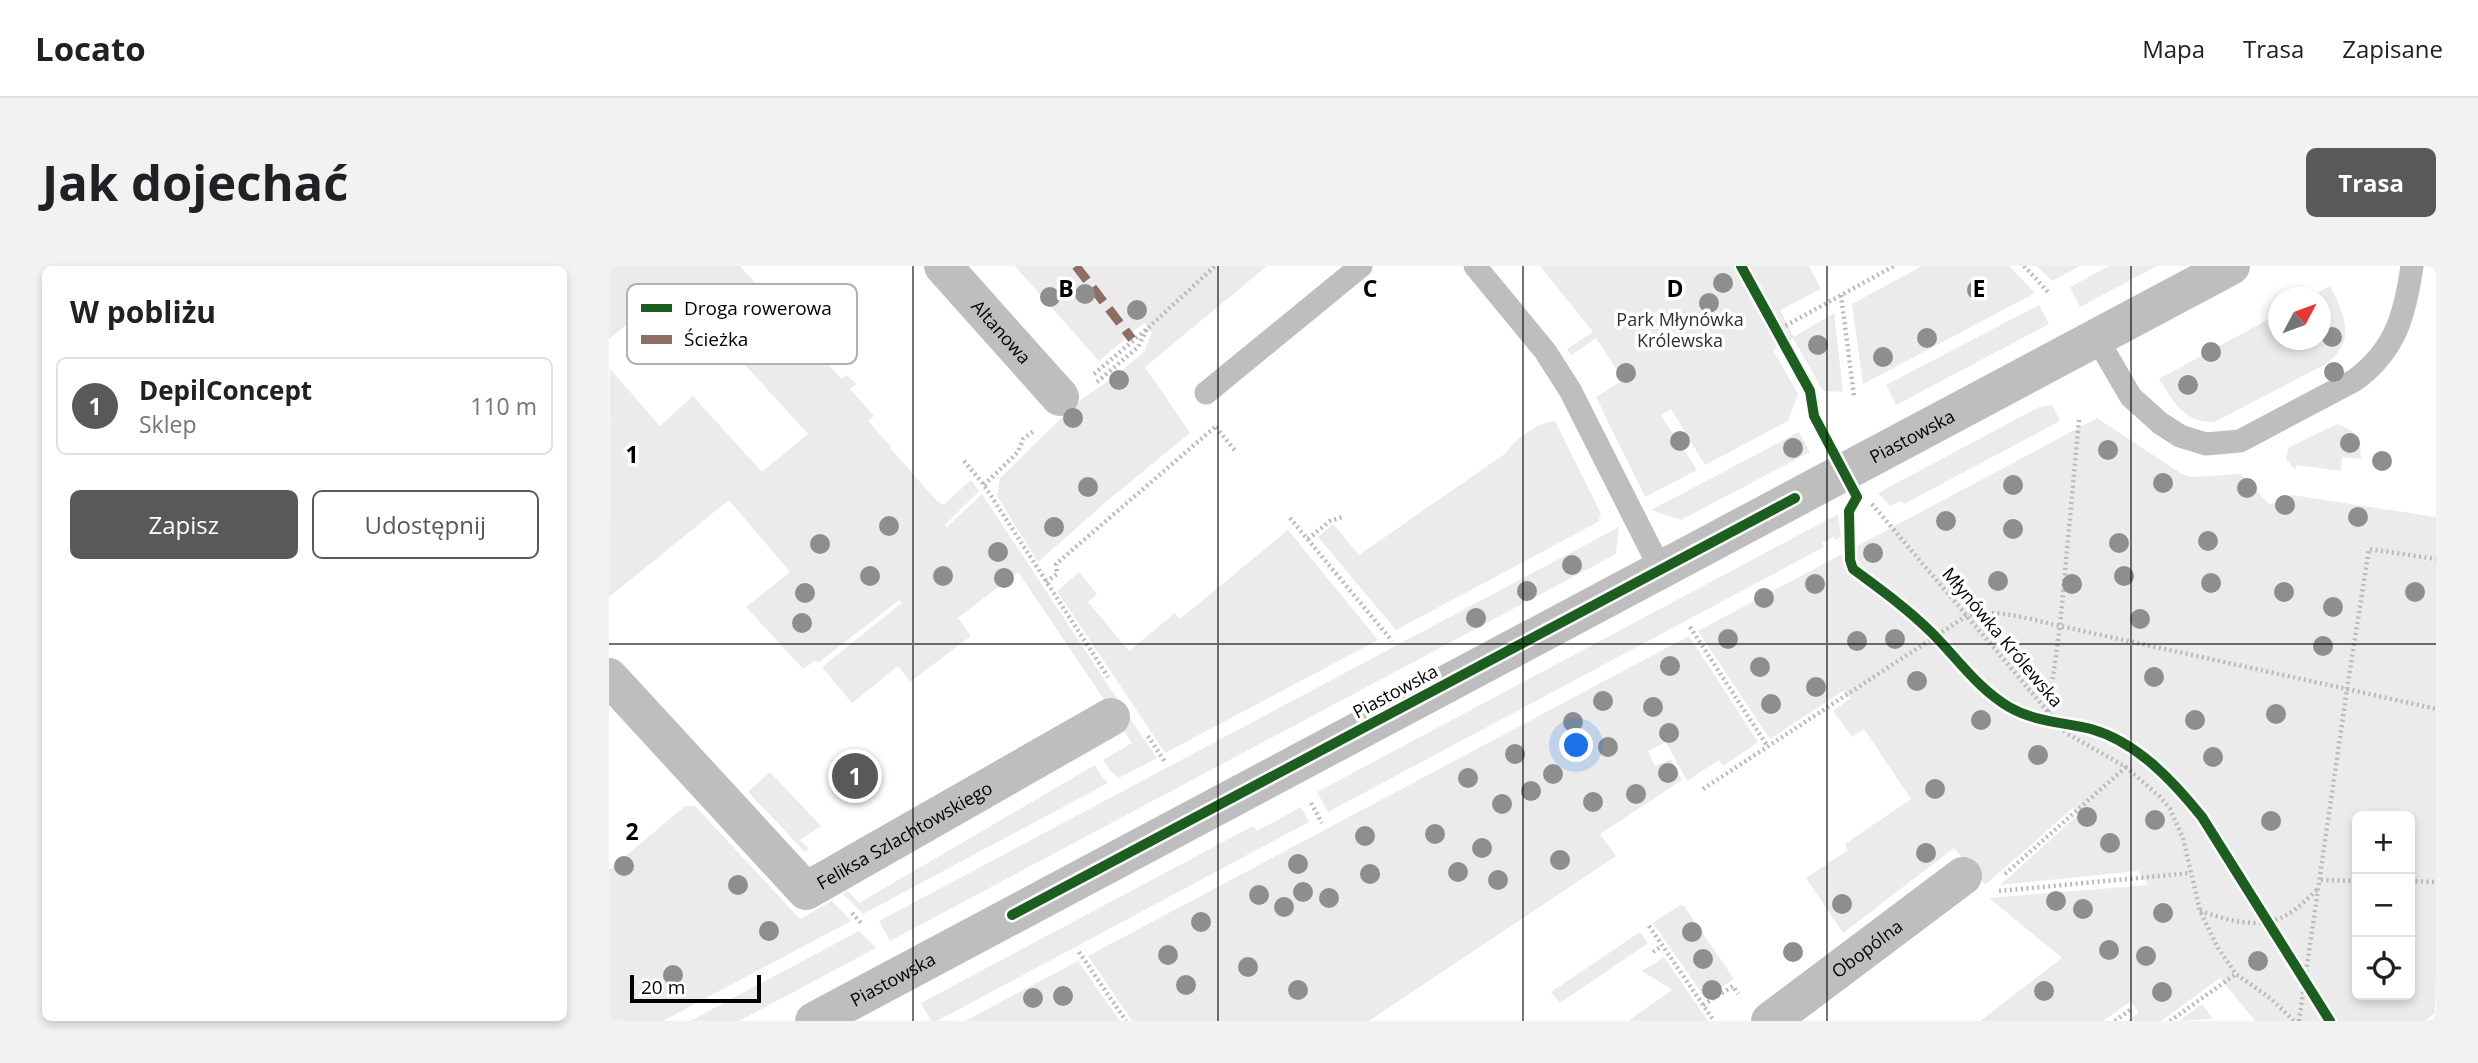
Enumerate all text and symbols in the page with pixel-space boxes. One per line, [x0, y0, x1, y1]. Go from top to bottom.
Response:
text: Locato [35, 26, 146, 71]
text: Mapa [2142, 32, 2205, 65]
text: Trasa [2243, 32, 2304, 65]
text: Zapisane [2342, 32, 2443, 65]
button: Trasa [2306, 148, 2436, 217]
text: Jak dojechać [42, 149, 348, 215]
text: B [1058, 272, 1074, 304]
text: C [1363, 272, 1377, 304]
text: D [1666, 272, 1684, 304]
text: E [1973, 272, 1985, 304]
legend [627, 284, 857, 364]
north arrow [2268, 287, 2331, 350]
text: W pobliżu [70, 291, 216, 332]
street label: Altanowa [967, 294, 1037, 369]
text: Droga rowerowa [684, 295, 832, 321]
park label: Park Młynówka Królewska [1616, 307, 1744, 352]
text: Ścieżka [684, 326, 748, 352]
text: DepilConcept [139, 372, 312, 408]
text: 1 [88, 390, 102, 422]
text: 110 m [470, 390, 537, 422]
street label: Piastowska [1865, 404, 1959, 469]
text: Sklep [139, 408, 197, 440]
text: 1 [625, 438, 639, 470]
button: Zapisz [70, 490, 298, 559]
button: Udostępnij [312, 490, 539, 559]
street label: Młynówka Królewska [1937, 562, 2069, 712]
street label: Piastowska [1348, 659, 1442, 723]
your location [1559, 728, 1593, 762]
pin: 1 [832, 750, 878, 802]
street label: Feliksa Szlachtowskiego [812, 775, 996, 894]
map controls [2352, 811, 2415, 1000]
button: + [2352, 811, 2415, 874]
text: 2 [625, 815, 639, 847]
button: − [2352, 874, 2415, 937]
street label: Obopólna [1826, 914, 1907, 983]
button: locate [2352, 937, 2415, 1000]
street label: Piastowska [846, 947, 939, 1012]
scale bar [630, 972, 761, 1004]
text: 20 m [641, 974, 685, 1000]

